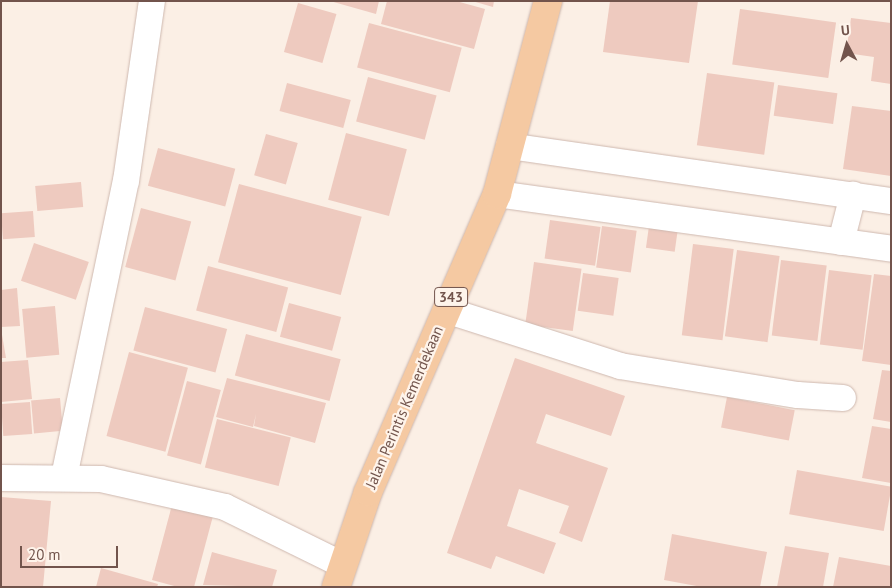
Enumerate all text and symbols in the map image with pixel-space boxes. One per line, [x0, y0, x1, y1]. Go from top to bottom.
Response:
north arrow [822, 20, 872, 70]
text: U [840, 21, 851, 39]
road number: 343 [434, 286, 468, 308]
street label: Jalan Perintis Kemerdekaan [362, 323, 446, 491]
scale bar [22, 536, 120, 568]
text: 20 m [28, 545, 61, 564]

